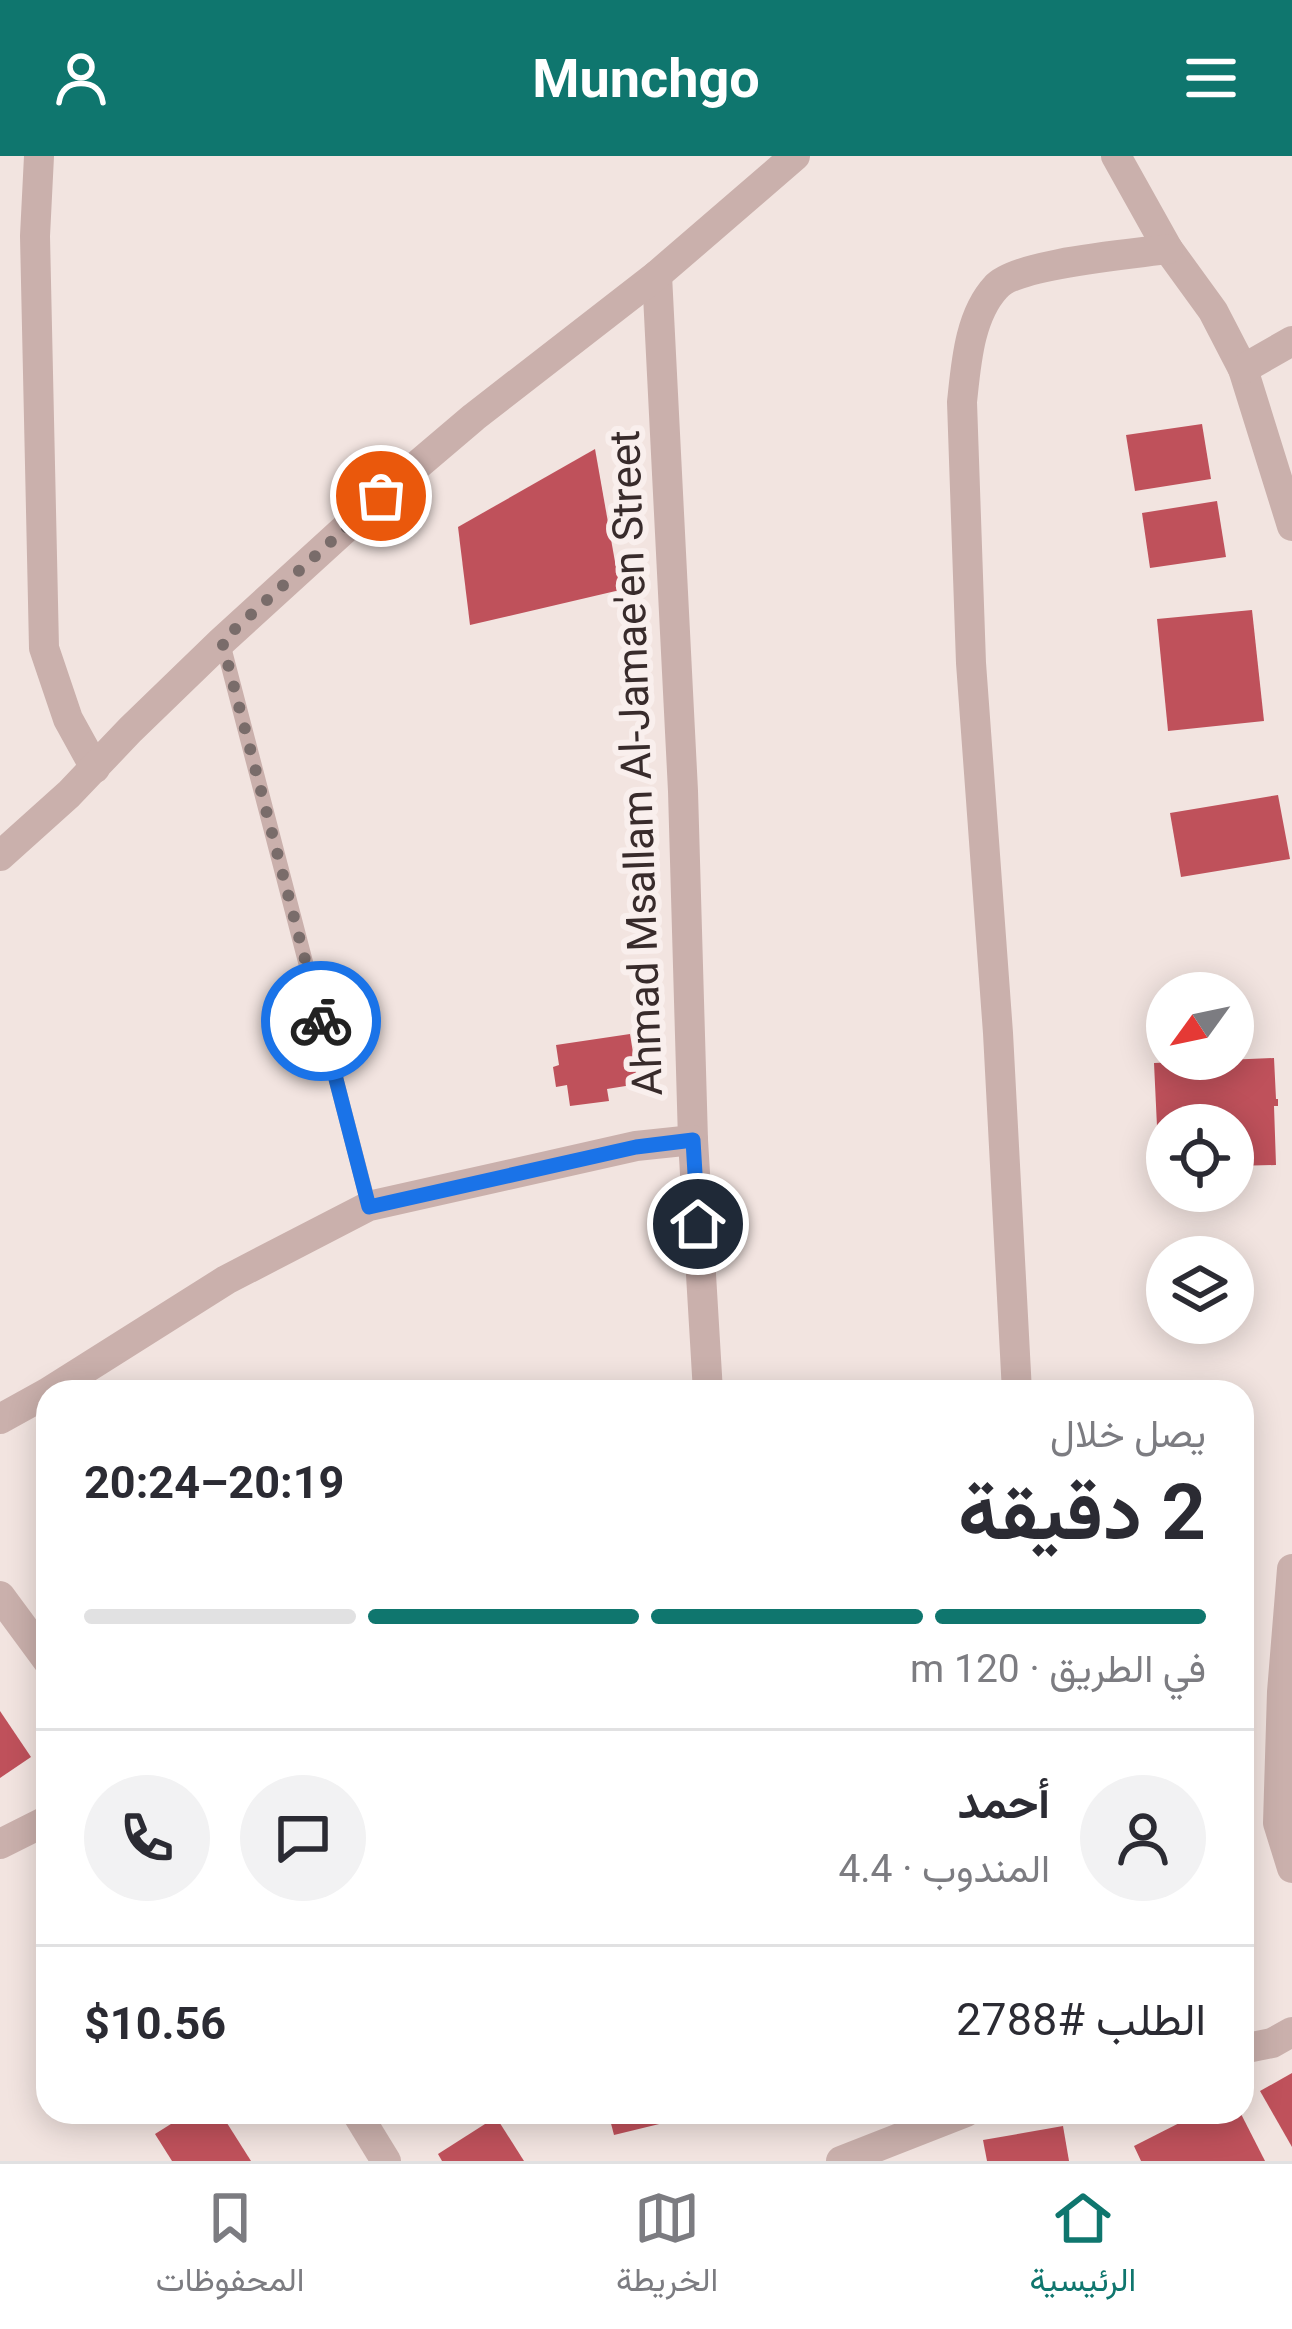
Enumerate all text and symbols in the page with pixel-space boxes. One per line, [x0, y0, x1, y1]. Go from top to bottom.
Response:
icon: person [48, 45, 114, 111]
icon: menu [1178, 45, 1244, 111]
text: Munchgo [532, 47, 760, 110]
street label: Ahmad Msallam Al-Jamae'en Street [600, 429, 672, 1097]
pin [330, 445, 432, 547]
icon: bag [348, 463, 414, 529]
courier [261, 961, 381, 1081]
north arrow [1146, 972, 1254, 1080]
map controls [1146, 972, 1254, 1344]
icon: bike [288, 988, 354, 1054]
button: locate [1146, 1104, 1254, 1212]
pin [647, 1173, 749, 1275]
icon: home [665, 1191, 731, 1257]
button: layers [1146, 1236, 1254, 1344]
text: يصل خلال [1050, 1411, 1206, 1457]
text: 20:19–20:24 [84, 1456, 344, 1509]
text: 2 دقيقة [958, 1467, 1206, 1558]
text: في الطريق · 120 m [910, 1646, 1206, 1692]
button: phone [84, 1775, 210, 1901]
button: chat [240, 1775, 366, 1901]
button: person [1080, 1775, 1206, 1901]
text: أحمد [958, 1776, 1050, 1829]
text: المندوب · 4.4 [838, 1846, 1050, 1892]
text: الطلب #2788 [956, 1993, 1206, 2046]
text: $10.56 [84, 1997, 226, 2050]
tab: المحفوظات [156, 2185, 304, 2309]
tab: الخريطة [616, 2185, 718, 2309]
tab: الرئيسية [1030, 2185, 1136, 2309]

